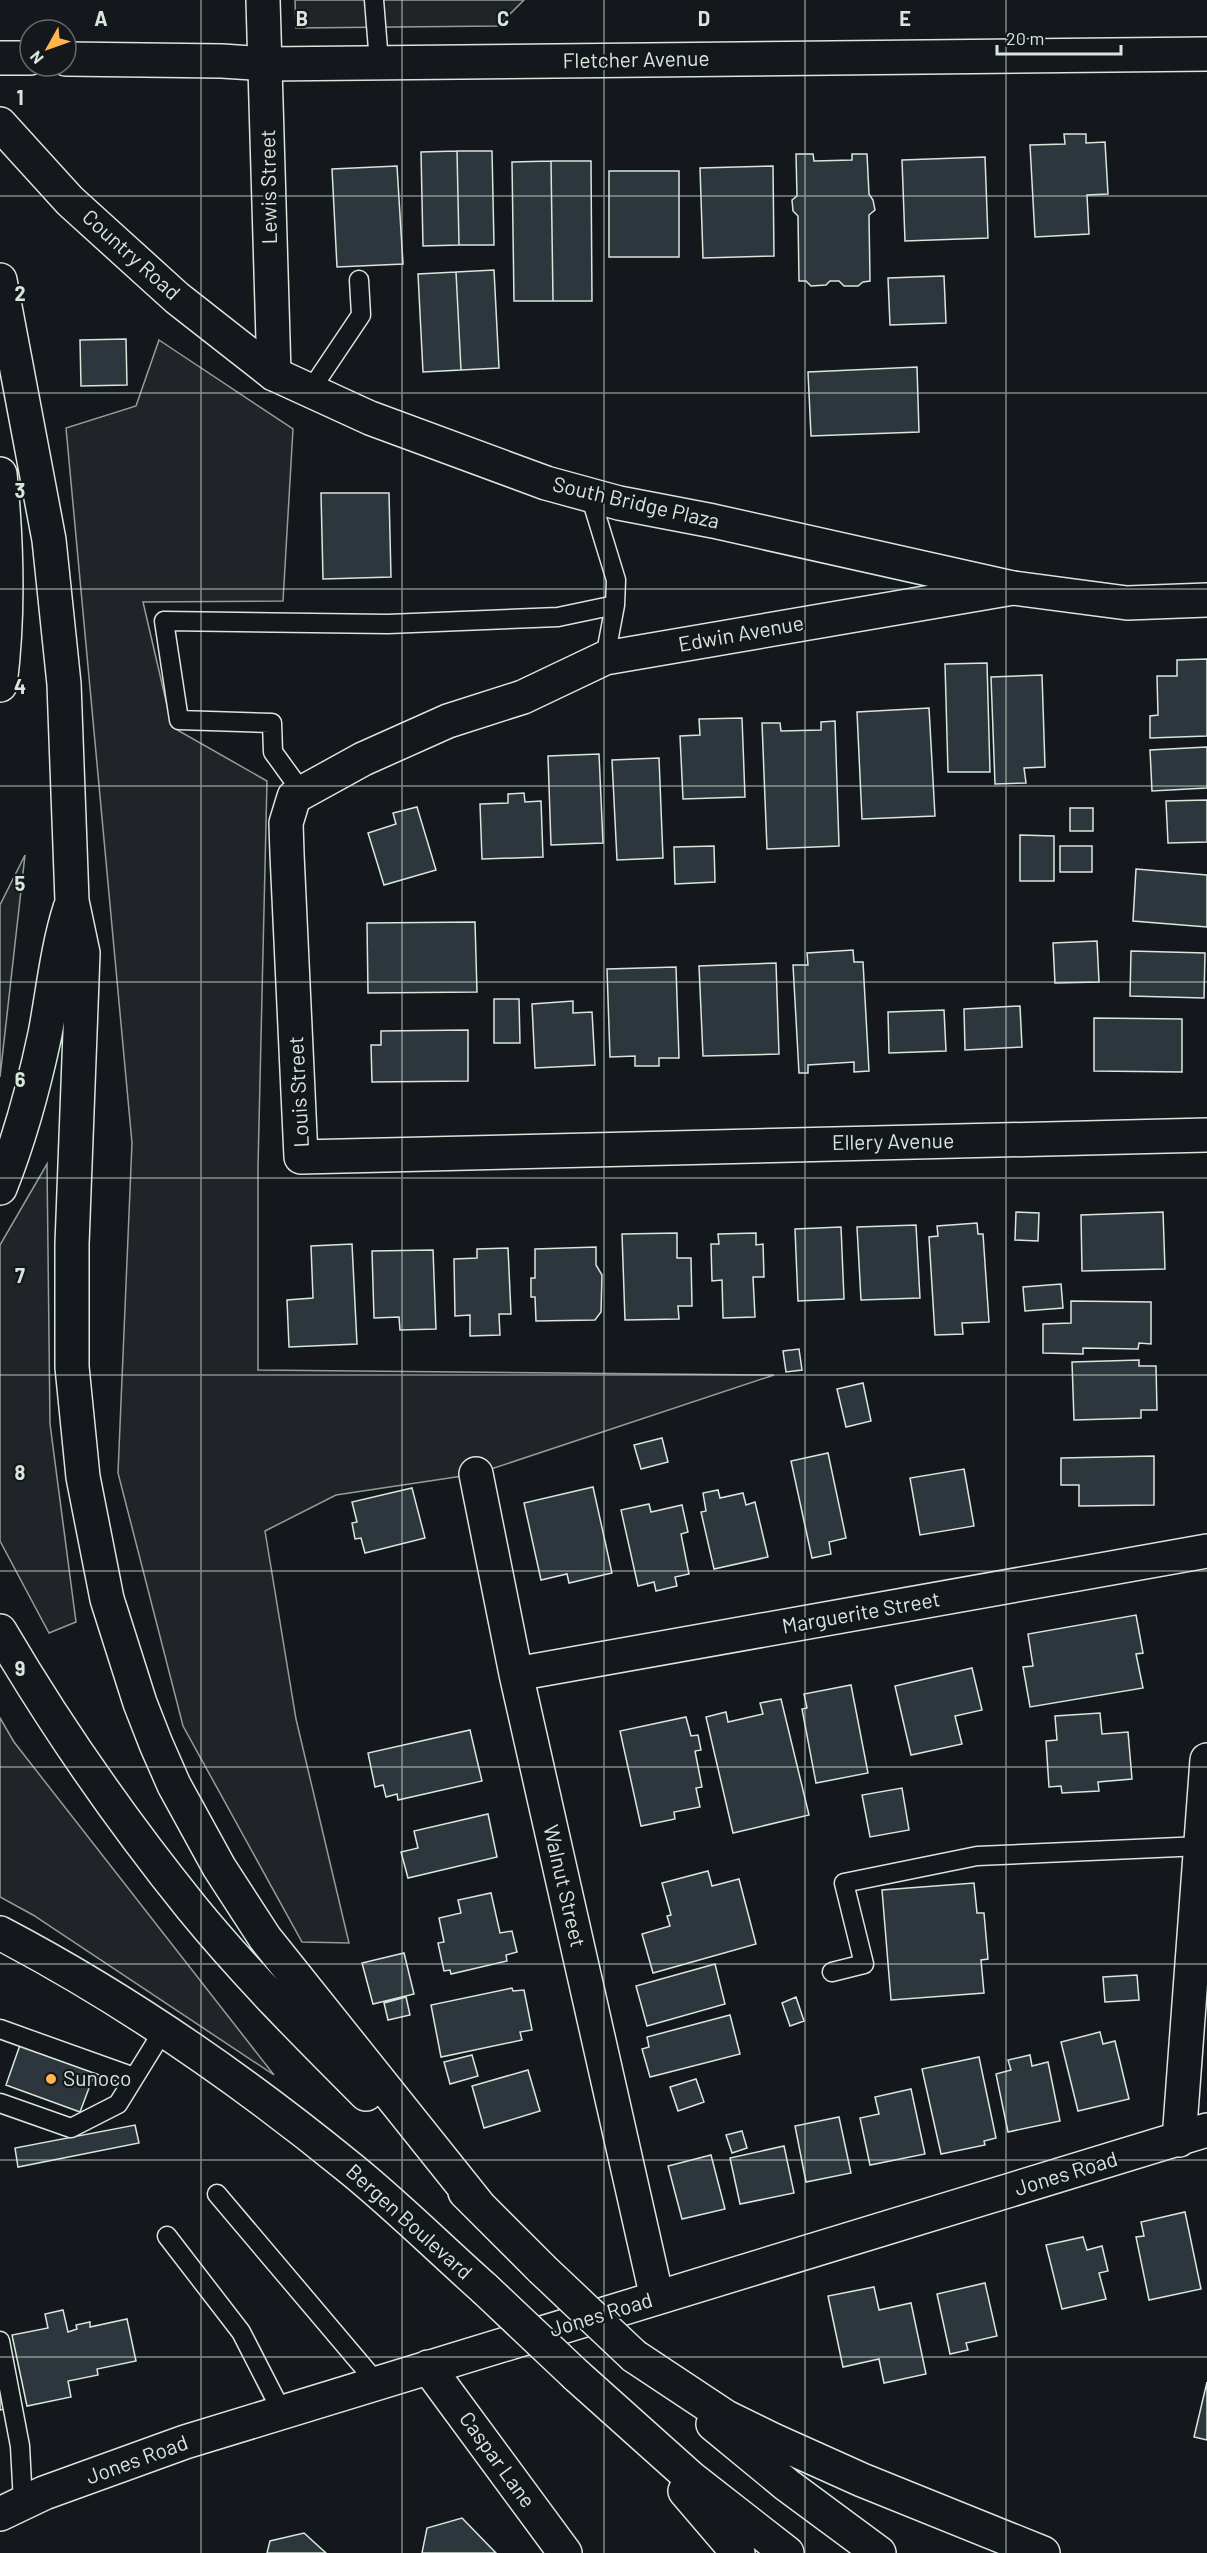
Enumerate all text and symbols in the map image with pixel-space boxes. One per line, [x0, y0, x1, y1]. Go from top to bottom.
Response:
text: A [94, 6, 108, 30]
text: B [296, 6, 308, 30]
text: C [497, 6, 509, 30]
text: D [698, 6, 710, 30]
text: E [899, 6, 911, 30]
north arrow [18, 18, 78, 78]
scale bar [997, 18, 1122, 56]
text: 20 m [1006, 27, 1044, 49]
street label: Fletcher Avenue [562, 45, 710, 72]
text: N [25, 48, 47, 68]
text: 1 [16, 85, 24, 109]
street label: Lewis Street [254, 129, 281, 245]
street label: Country Road [78, 203, 186, 304]
text: 2 [14, 281, 26, 305]
street label: South Bridge Plaza [550, 470, 722, 533]
text: 3 [15, 478, 25, 502]
street label: Edwin Avenue [676, 609, 805, 656]
text: 4 [14, 674, 26, 698]
text: 5 [15, 871, 26, 895]
street label: Louis Street [282, 1036, 313, 1148]
text: 6 [15, 1067, 26, 1091]
street label: Ellery Avenue [832, 1127, 954, 1154]
text: 7 [15, 1263, 25, 1287]
text: 8 [15, 1460, 26, 1484]
street label: Marguerite Street [780, 1585, 942, 1638]
text: 9 [15, 1656, 25, 1680]
street label: Walnut Street [539, 1822, 592, 1949]
place label: Sunoco [63, 2065, 131, 2090]
marker: Sunoco [44, 2072, 58, 2086]
street label: Jones Road [1011, 2145, 1120, 2200]
street label: Bergen Boulevard [342, 2158, 478, 2284]
street label: Jones Road [546, 2286, 655, 2341]
street label: Caspar Lane [455, 2406, 541, 2512]
street label: Jones Road [82, 2429, 191, 2489]

